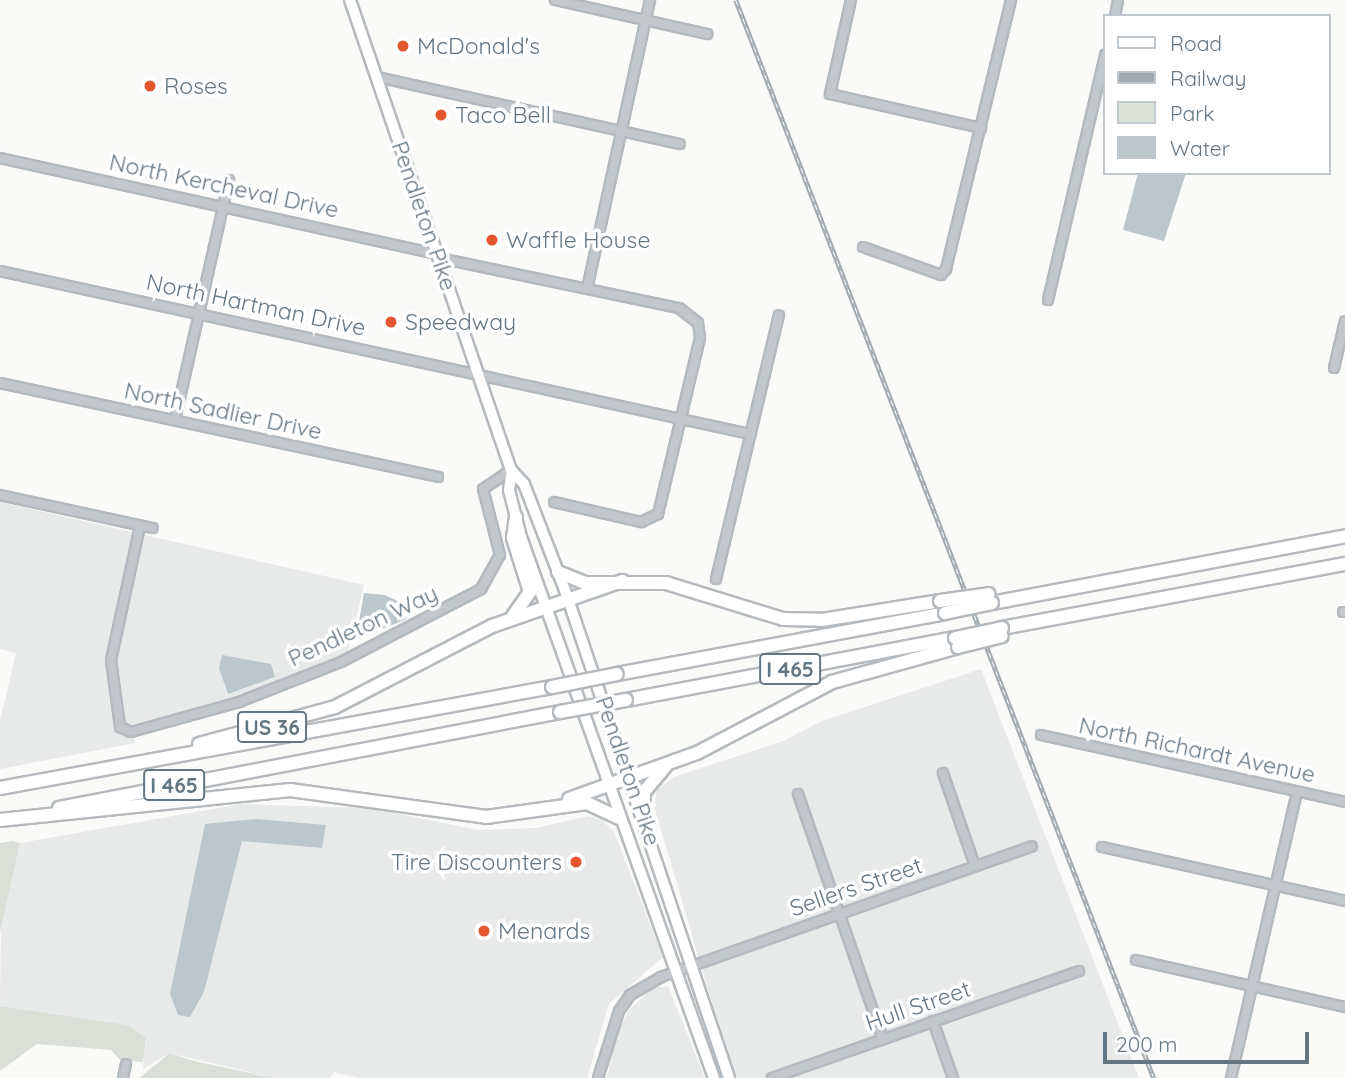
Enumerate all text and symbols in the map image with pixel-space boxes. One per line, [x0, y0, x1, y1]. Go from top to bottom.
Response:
legend [1104, 14, 1331, 175]
text: Road [1170, 30, 1222, 56]
place label: McDonald's [417, 32, 540, 60]
marker: McDonald's [395, 38, 411, 54]
text: Railway [1170, 65, 1246, 91]
place label: Roses [164, 72, 228, 100]
marker: Roses [142, 78, 158, 94]
text: Park [1170, 100, 1214, 126]
place label: Taco Bell [455, 101, 551, 129]
marker: Taco Bell [433, 107, 449, 123]
text: Water [1170, 135, 1230, 161]
street label: Pendleton Pike [386, 138, 462, 294]
street label: North Kercheval Drive [107, 148, 341, 224]
place label: Waffle House [506, 226, 650, 254]
marker: Waffle House [484, 232, 500, 248]
street label: North Hartman Drive [144, 268, 368, 342]
place label: Speedway [405, 308, 516, 336]
marker: Speedway [383, 314, 399, 330]
street label: North Sadlier Drive [122, 377, 324, 445]
street label: Pendleton Way [284, 579, 442, 673]
road number: I 465 [758, 652, 822, 686]
street label: Pendleton Pike [590, 693, 666, 849]
road number: US 36 [237, 710, 307, 744]
street label: North Richardt Avenue [1076, 711, 1318, 789]
road number: I 465 [142, 768, 206, 802]
place label: Tire Discounters [391, 848, 562, 876]
street label: Sellers Street [786, 851, 926, 923]
marker: Tire Discounters [568, 854, 584, 870]
place label: Menards [498, 917, 590, 945]
marker: Menards [476, 923, 492, 939]
street label: Hull Street [862, 975, 974, 1037]
scale bar [1107, 1018, 1314, 1062]
text: 200 m [1116, 1031, 1178, 1057]

